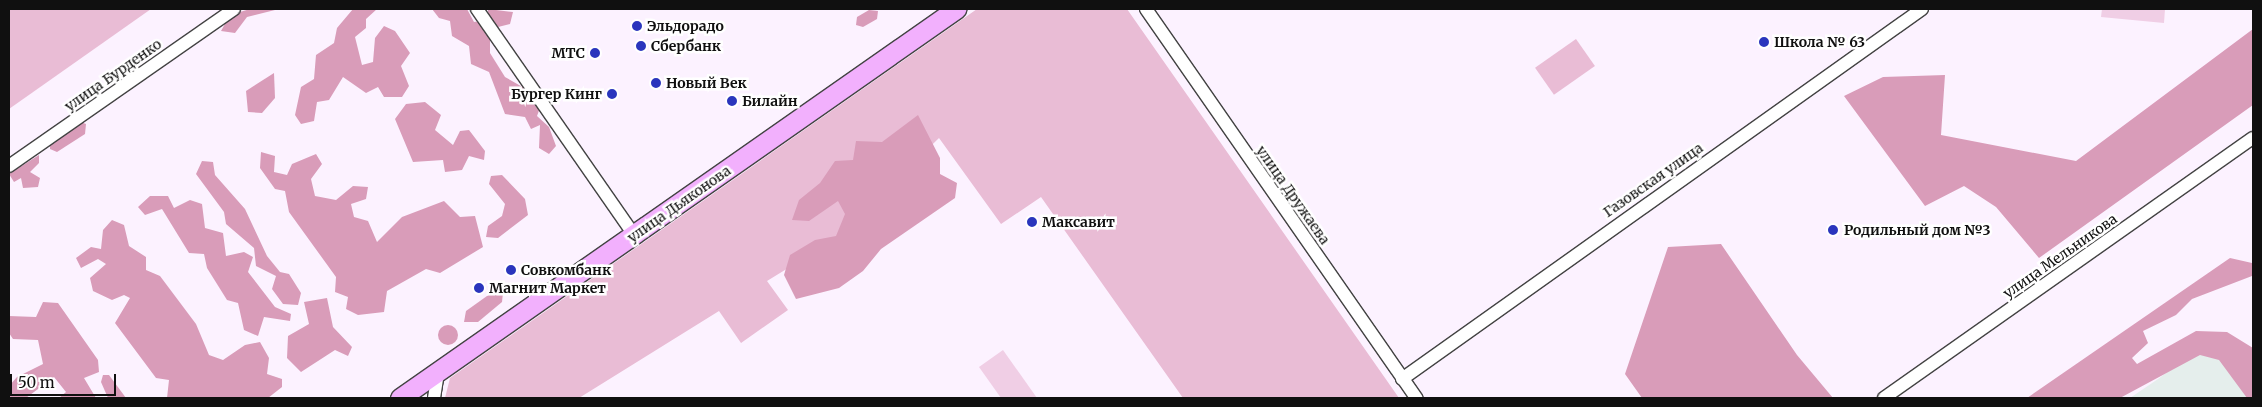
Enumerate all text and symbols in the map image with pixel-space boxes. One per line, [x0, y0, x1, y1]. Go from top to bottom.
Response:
place label: Эльдорадо [647, 18, 724, 34]
marker: Эльдорадо [631, 20, 643, 32]
place label: Школа № 63 [1774, 34, 1865, 50]
street label: улица Бурденко [61, 35, 165, 115]
marker: Школа № 63 [1758, 36, 1770, 48]
place label: Сбербанк [651, 38, 721, 54]
marker: Сбербанк [635, 40, 647, 52]
place label: МТС [551, 45, 585, 61]
marker: МТС [589, 47, 601, 59]
place label: Новый Век [666, 75, 747, 91]
marker: Новый Век [650, 77, 662, 89]
place label: Бургер Кинг [511, 86, 602, 102]
marker: Бургер Кинг [606, 88, 618, 100]
place label: Билайн [742, 93, 798, 109]
marker: Билайн [726, 95, 738, 107]
street label: Газовская улица [1600, 139, 1706, 221]
street label: улица Дружаева [1253, 142, 1333, 248]
street label: улица Дьяконова [624, 162, 734, 246]
street label: улица Мельникова [2000, 210, 2120, 302]
place label: Максавит [1042, 214, 1115, 230]
marker: Максавит [1026, 216, 1038, 228]
place label: Родильный дом №3 [1844, 222, 1991, 238]
marker: Родильный дом №3 [1826, 223, 1840, 237]
place label: Совкомбанк [521, 262, 611, 278]
marker: Совкомбанк [505, 264, 517, 276]
place label: Магнит Маркет [489, 280, 606, 296]
marker: Магнит Маркет [473, 282, 485, 294]
scale bar [12, 364, 119, 396]
text: 50 m [18, 373, 55, 392]

